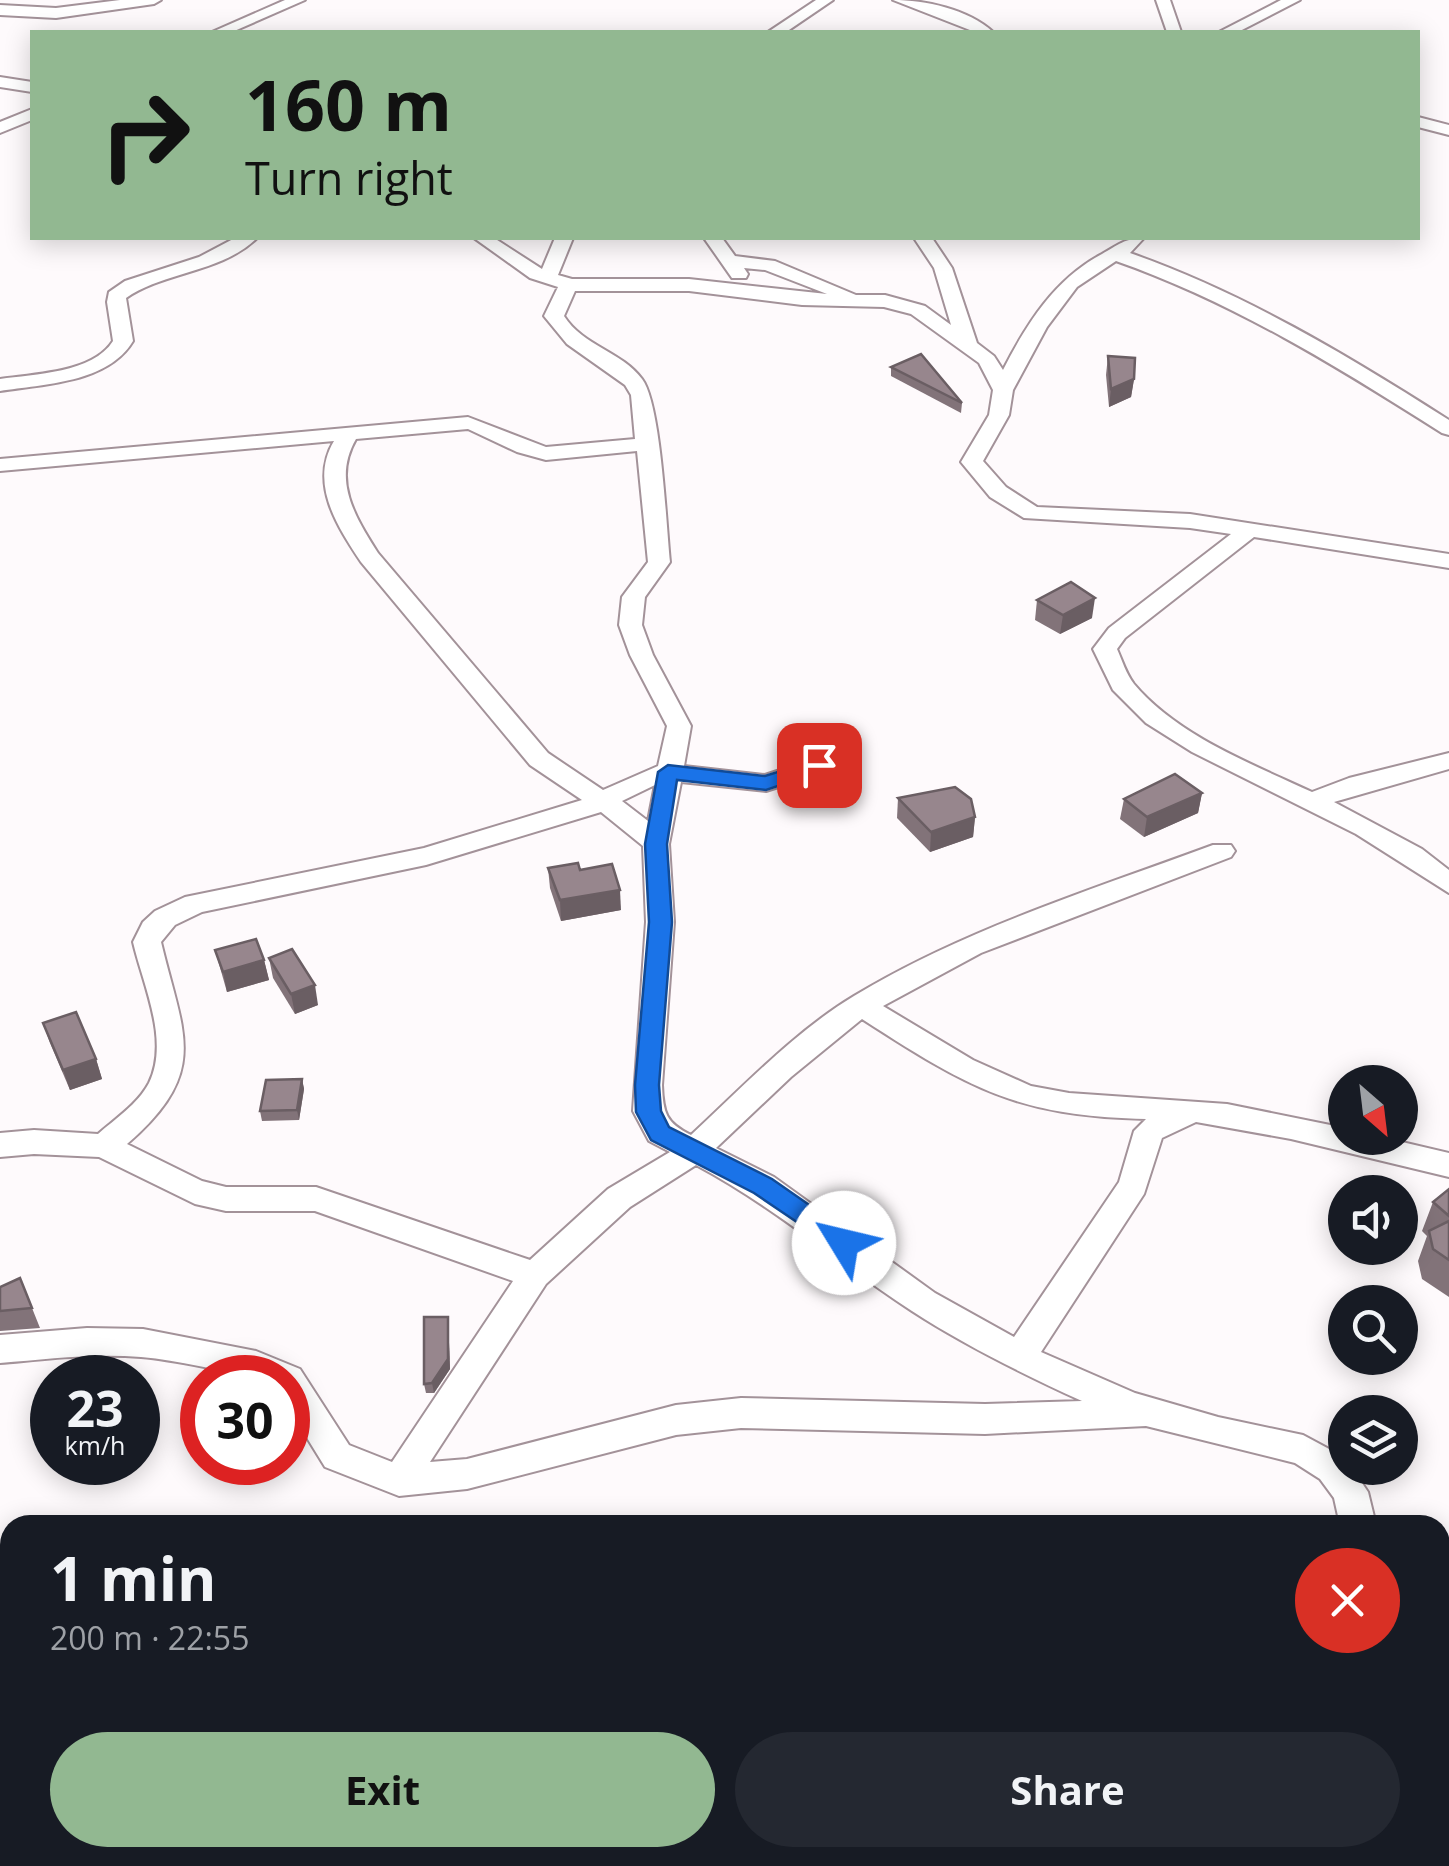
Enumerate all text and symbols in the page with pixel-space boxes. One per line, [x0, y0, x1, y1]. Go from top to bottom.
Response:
text: 160 m [245, 56, 452, 152]
icon: right [80, 70, 210, 200]
text: Turn right [245, 147, 453, 208]
pin [777, 723, 862, 808]
icon: arrive [792, 738, 847, 793]
north arrow [1328, 1065, 1418, 1155]
map controls [1328, 1065, 1418, 1485]
button: sound [1328, 1175, 1418, 1265]
position arrow [792, 1191, 896, 1295]
button: search [1328, 1285, 1418, 1375]
speed limit sign: 30 [180, 1355, 310, 1485]
text: 23 [66, 1374, 124, 1442]
button: layers [1328, 1395, 1418, 1485]
text: km/h [65, 1428, 125, 1462]
text: 1 min [50, 1537, 217, 1619]
button: close [1295, 1548, 1400, 1653]
text: 200 m · 22:55 [50, 1616, 249, 1659]
button: Exit [50, 1732, 715, 1847]
button: Share [735, 1732, 1400, 1847]

